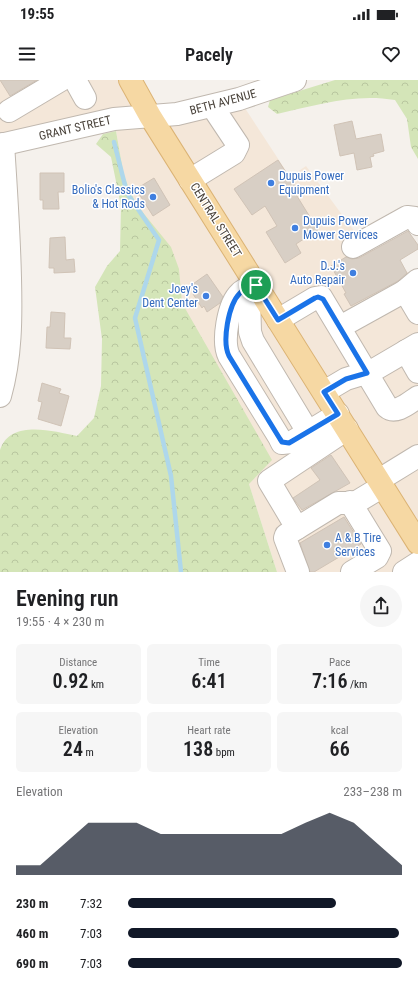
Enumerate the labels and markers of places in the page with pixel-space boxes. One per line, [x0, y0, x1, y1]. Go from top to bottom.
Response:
place label: Dupuis Power Equipment [279, 169, 344, 197]
marker: Dupuis Power Equipment [266, 178, 276, 188]
place label: Bolio's Classics & Hot Rods [72, 183, 145, 211]
marker: Bolio's Classics & Hot Rods [148, 192, 158, 202]
place label: Dupuis Power Mower Services [303, 214, 378, 242]
marker: Dupuis Power Mower Services [290, 223, 300, 233]
place label: D.J.'s Auto Repair [290, 259, 345, 287]
pin [239, 268, 273, 302]
marker: D.J.'s Auto Repair [348, 268, 358, 278]
place label: Joey's Dent Center [142, 282, 198, 310]
marker: Joey's Dent Center [201, 291, 211, 301]
place label: A & B Tire Services [335, 531, 382, 559]
marker: A & B Tire Services [322, 540, 332, 550]

